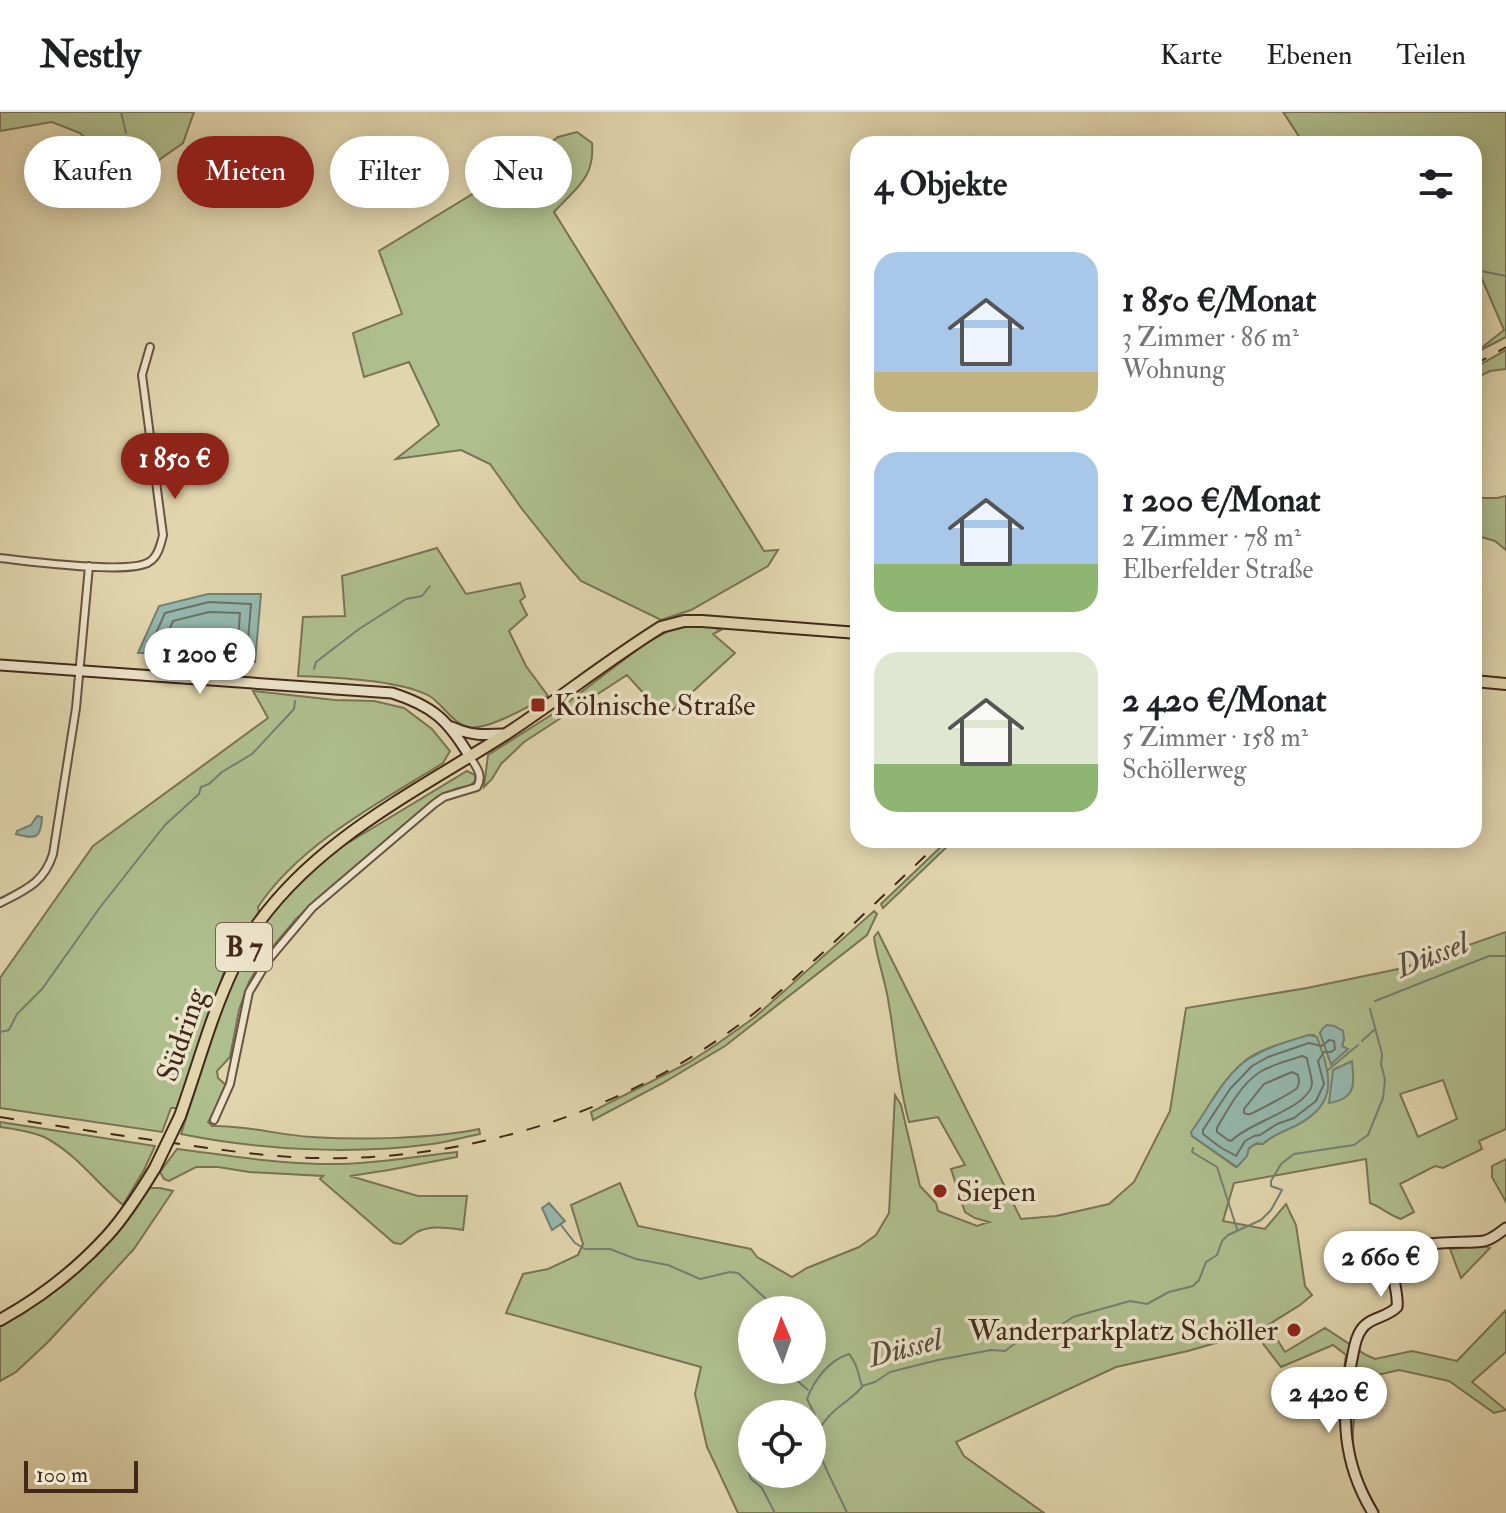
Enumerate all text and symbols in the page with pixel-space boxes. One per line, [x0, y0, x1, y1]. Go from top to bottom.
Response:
text: Nestly [40, 31, 141, 79]
text: Karte [1160, 38, 1222, 73]
text: Ebenen [1266, 38, 1352, 73]
text: Teilen [1396, 38, 1466, 73]
chip: Kaufen [24, 136, 161, 208]
chip: Mieten [177, 136, 314, 208]
chip: Filter [330, 136, 449, 208]
chip: Neu [465, 136, 572, 208]
icon: filters [1414, 162, 1458, 206]
text: 4 Objekte [874, 163, 1007, 206]
text: 1 850 €/Monat [1122, 279, 1316, 322]
icon: home [938, 284, 1034, 380]
text: 3 Zimmer · 86 m² [1122, 322, 1299, 354]
text: Wohnung [1122, 354, 1225, 386]
pin: 1 850 € [101, 433, 249, 501]
text: 1 850 € [139, 443, 211, 475]
text: 1 200 €/Monat [1122, 479, 1320, 522]
icon: home [938, 484, 1034, 580]
text: 2 Zimmer · 78 m² [1122, 522, 1301, 554]
text: Elberfelder Straße [1122, 554, 1313, 586]
pin: 1 200 € [126, 628, 274, 696]
text: 1 200 € [162, 638, 238, 670]
text: 2 420 €/Monat [1122, 679, 1326, 722]
icon: home [938, 684, 1034, 780]
place label: Kölnische Straße [554, 687, 756, 724]
marker: Kölnische Straße [529, 696, 547, 714]
text: 5 Zimmer · 158 m² [1122, 722, 1308, 754]
text: Schöllerweg [1122, 754, 1246, 786]
water label: Düssel [1389, 922, 1476, 987]
road number: B 7 [216, 923, 272, 971]
street label: Südring [149, 982, 216, 1087]
place label: Siepen [956, 1173, 1036, 1210]
marker: Siepen [931, 1182, 949, 1200]
pin: 2 660 € [1307, 1231, 1455, 1299]
text: 2 660 € [1342, 1241, 1420, 1273]
north arrow [738, 1296, 826, 1384]
map controls [738, 1296, 826, 1488]
place label: Wanderparkplatz Schöller [967, 1312, 1278, 1349]
water label: Düssel [863, 1319, 948, 1377]
marker: Wanderparkplatz Schöller [1285, 1321, 1303, 1339]
pin: 2 420 € [1255, 1367, 1403, 1435]
text: 2 420 € [1289, 1377, 1369, 1409]
button: locate [738, 1400, 826, 1488]
scale bar [24, 1457, 138, 1493]
text: 100 m [36, 1461, 88, 1489]

